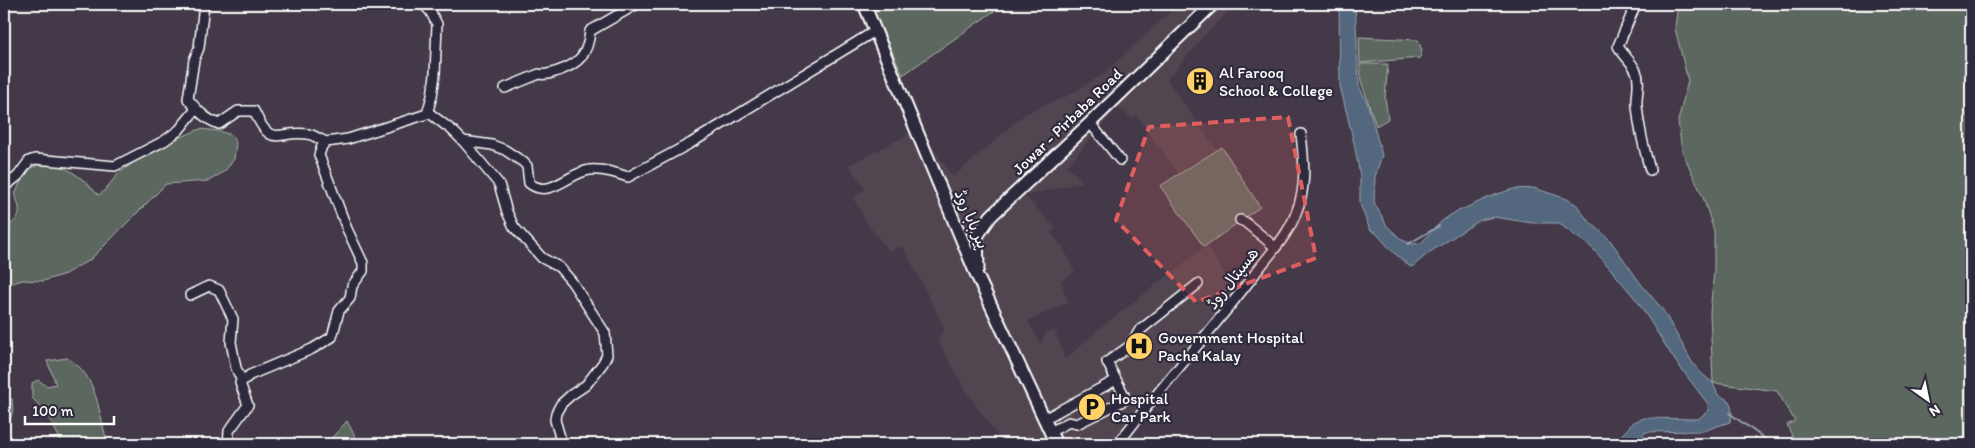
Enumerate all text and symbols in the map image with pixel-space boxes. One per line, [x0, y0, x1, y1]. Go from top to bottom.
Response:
place label: Al Farooq School & College [1219, 63, 1333, 100]
street label: Jowar - Pirbaba Road [1009, 64, 1126, 179]
building icon: Al Farooq School & College [1185, 66, 1215, 96]
street label: پیر بابا روڈ [950, 187, 993, 252]
street label: ھسپتال روڈ [1202, 244, 1263, 314]
place label: Government Hospital Pacha Kalay [1158, 328, 1304, 365]
hospital icon: Government Hospital Pacha Kalay [1124, 331, 1154, 361]
north arrow [1902, 376, 1952, 426]
place label: Hospital Car Park [1111, 389, 1172, 426]
parking icon: Hospital Car Park [1077, 392, 1107, 422]
scale bar [25, 393, 114, 425]
text: N [1926, 401, 1943, 420]
text: 100 m [32, 402, 74, 420]

